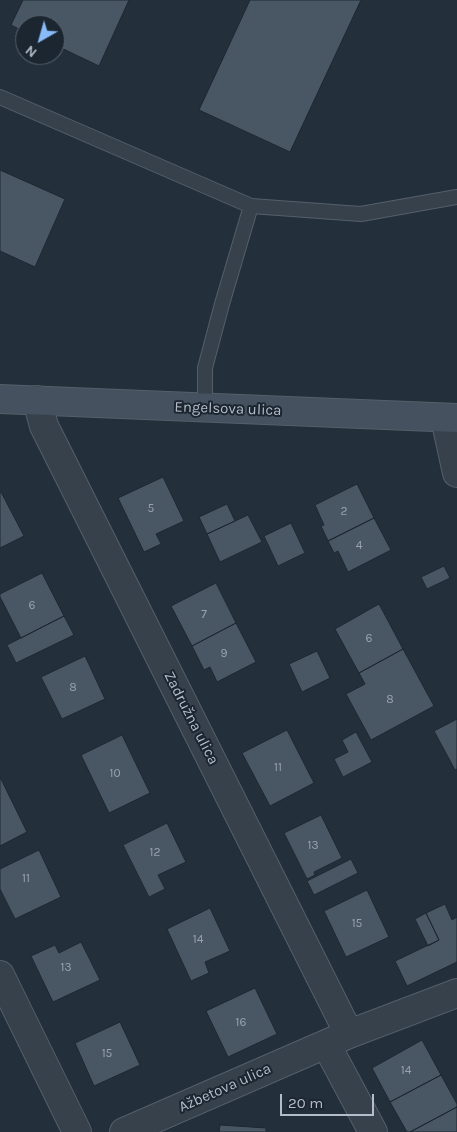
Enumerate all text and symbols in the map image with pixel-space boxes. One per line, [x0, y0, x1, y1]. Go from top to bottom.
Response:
north arrow [15, 15, 65, 65]
text: N [22, 42, 40, 61]
street label: Engelsova ulica [174, 398, 282, 420]
house number: 5 [148, 502, 154, 516]
house number: 2 [341, 505, 347, 519]
house number: 4 [356, 539, 362, 553]
house number: 6 [29, 599, 35, 613]
house number: 7 [201, 608, 207, 622]
house number: 6 [366, 632, 372, 646]
house number: 9 [221, 647, 227, 661]
street label: Zadružna ulica [160, 668, 222, 768]
house number: 8 [69, 681, 77, 695]
house number: 8 [386, 693, 394, 707]
house number: 11 [274, 761, 282, 775]
house number: 10 [109, 767, 121, 781]
house number: 13 [307, 839, 319, 853]
house number: 12 [150, 846, 160, 860]
house number: 11 [22, 872, 30, 886]
house number: 15 [352, 917, 362, 931]
house number: 14 [193, 933, 203, 947]
house number: 13 [60, 961, 72, 975]
house number: 16 [236, 1016, 246, 1030]
house number: 15 [102, 1047, 112, 1061]
street label: Ažbetova ulica [176, 1060, 274, 1116]
house number: 14 [401, 1064, 411, 1078]
scale bar [282, 1084, 376, 1116]
text: 20 m [288, 1094, 323, 1112]

